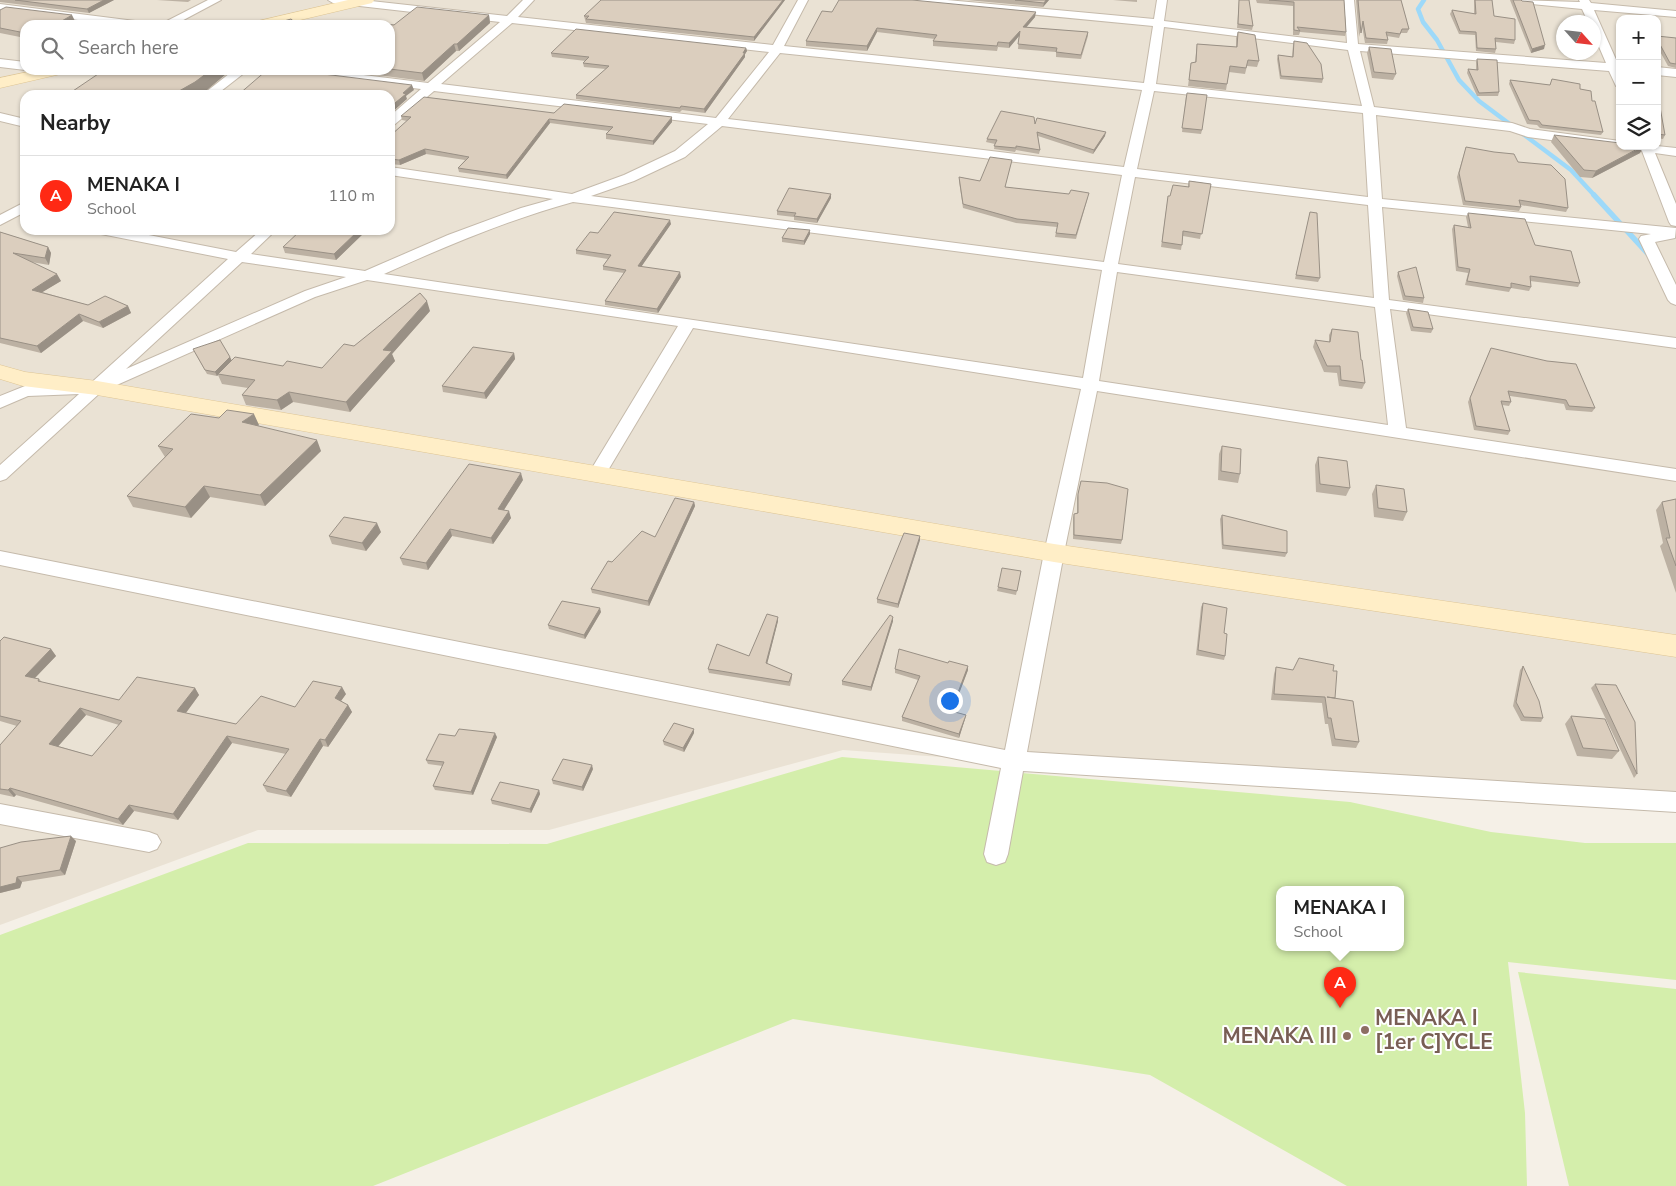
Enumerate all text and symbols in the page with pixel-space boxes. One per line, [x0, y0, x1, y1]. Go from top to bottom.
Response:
north arrow [1556, 15, 1601, 60]
map controls [1616, 15, 1661, 150]
button: + [1616, 15, 1661, 60]
search box [20, 20, 395, 75]
icon: search [38, 34, 66, 62]
text: Search here [78, 35, 179, 61]
button: − [1616, 60, 1661, 105]
button: layers [1616, 105, 1661, 150]
text: Nearby [40, 109, 110, 137]
text: MENAKA I [87, 172, 180, 198]
text: A [50, 185, 62, 207]
text: 110 m [328, 185, 375, 207]
text: School [87, 198, 136, 220]
your location [937, 688, 963, 714]
popup [1276, 886, 1404, 951]
text: MENAKA I [1294, 895, 1386, 921]
text: School [1294, 921, 1342, 943]
pin: A [1324, 967, 1356, 1008]
place label: MENAKA I [1er C]YCLE [1375, 1004, 1493, 1056]
place label: MENAKA III [1222, 1022, 1337, 1050]
marker: MENAKA I [1er C]YCLE [1359, 1024, 1371, 1036]
marker: MENAKA III [1341, 1030, 1353, 1042]

